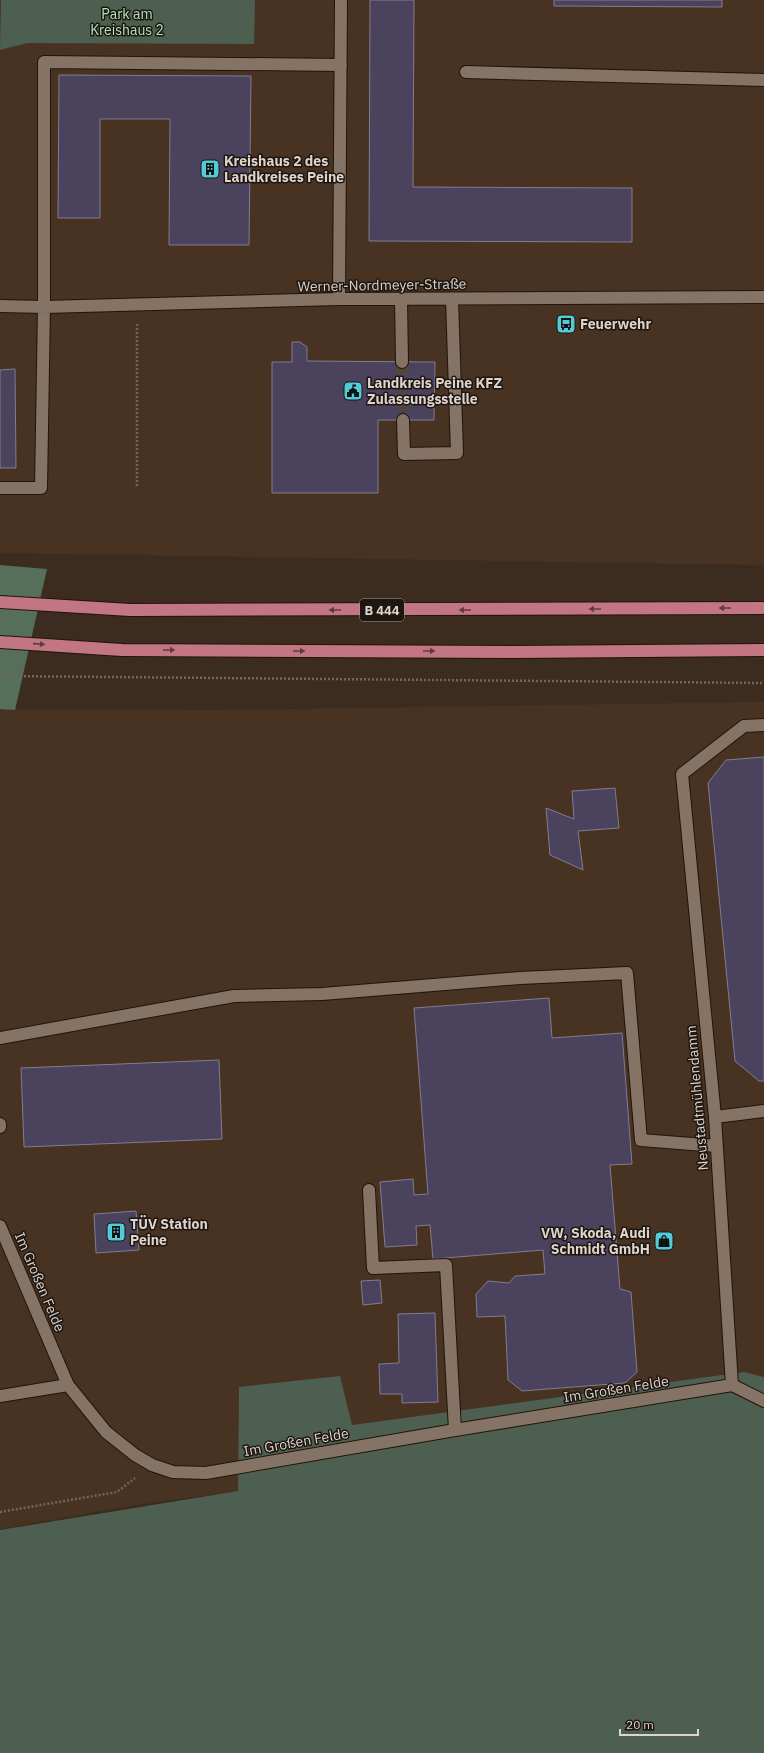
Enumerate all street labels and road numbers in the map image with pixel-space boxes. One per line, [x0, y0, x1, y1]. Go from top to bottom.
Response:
street label: Werner-Nordmeyer-Straße [297, 275, 467, 295]
road number: B 444 [360, 599, 404, 621]
street label: Neustadtmühlendamm [682, 1025, 712, 1171]
street label: Im Großen Felde [11, 1230, 69, 1335]
street label: Im Großen Felde [562, 1372, 670, 1406]
street label: Im Großen Felde [242, 1424, 350, 1460]

